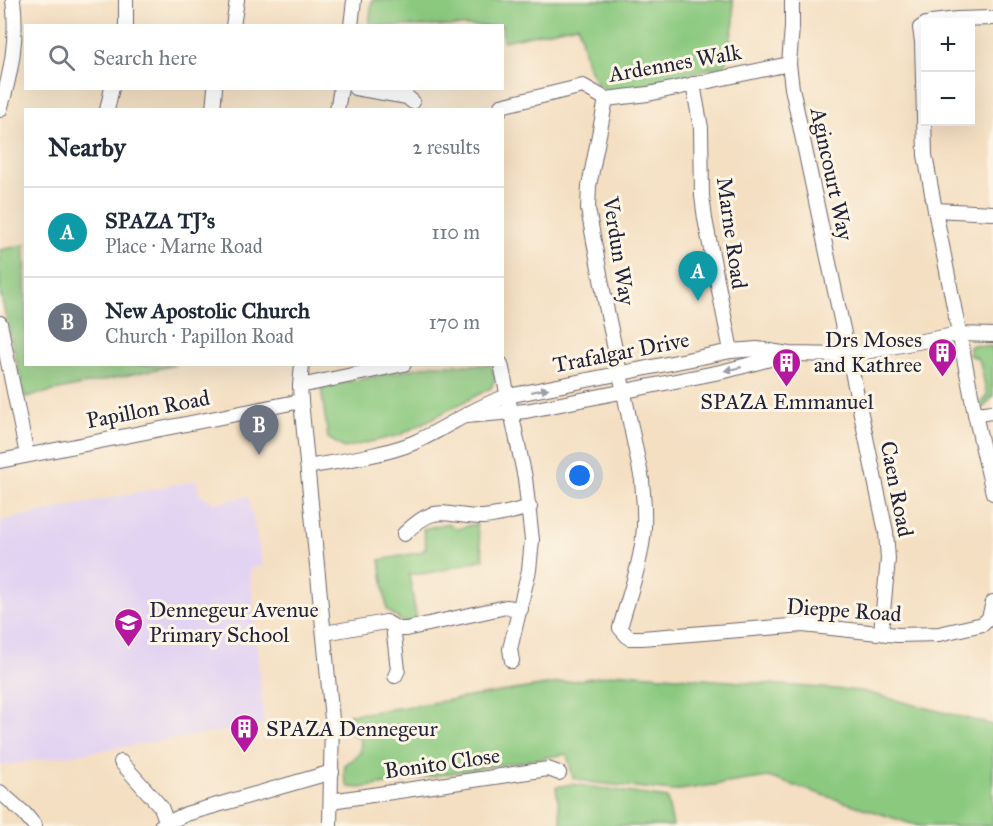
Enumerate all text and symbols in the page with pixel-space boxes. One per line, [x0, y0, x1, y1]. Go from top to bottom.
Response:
map controls [921, 18, 975, 126]
button: + [921, 18, 975, 72]
search box [24, 24, 504, 90]
street label: Ardennes Walk [606, 38, 744, 88]
icon: search [45, 41, 78, 74]
text: Search here [93, 44, 197, 71]
button: − [921, 72, 975, 126]
street label: Agincourt Way [805, 104, 859, 244]
text: Nearby [48, 131, 126, 163]
text: 2 results [412, 135, 480, 159]
street label: Marne Road [711, 175, 753, 291]
street label: Verdun Way [597, 194, 641, 308]
text: SPAZA TJ's [105, 207, 215, 234]
text: A [61, 220, 74, 244]
text: 110 m [432, 220, 480, 244]
text: Place · Marne Road [105, 234, 263, 258]
pin: A [678, 252, 718, 301]
text: New Apostolic Church [105, 297, 310, 324]
text: B [61, 310, 74, 334]
text: 170 m [429, 310, 480, 334]
text: Church · Papillon Road [105, 324, 294, 348]
street label: Trafalgar Drive [551, 326, 691, 378]
place label: Drs Moses and Kathree [814, 326, 922, 378]
building icon: Drs Moses and Kathree [927, 336, 959, 378]
building icon: SPAZA Emmanuel [771, 346, 803, 388]
one-way arrow [723, 365, 742, 374]
street label: Papillon Road [84, 384, 212, 434]
one-way arrow [531, 385, 550, 394]
place label: SPAZA Emmanuel [700, 388, 874, 415]
pin: B [240, 406, 278, 455]
street label: Caen Road [874, 439, 920, 539]
your location [565, 461, 594, 490]
street label: Dieppe Road [786, 593, 902, 627]
place label: Dennegeur Avenue Primary School [149, 596, 319, 648]
school or university icon: Dennegeur Avenue Primary School [112, 606, 144, 648]
building icon: SPAZA Dennegeur [229, 712, 261, 754]
place label: SPAZA Dennegeur [266, 715, 438, 742]
street label: Bonito Close [382, 742, 502, 784]

